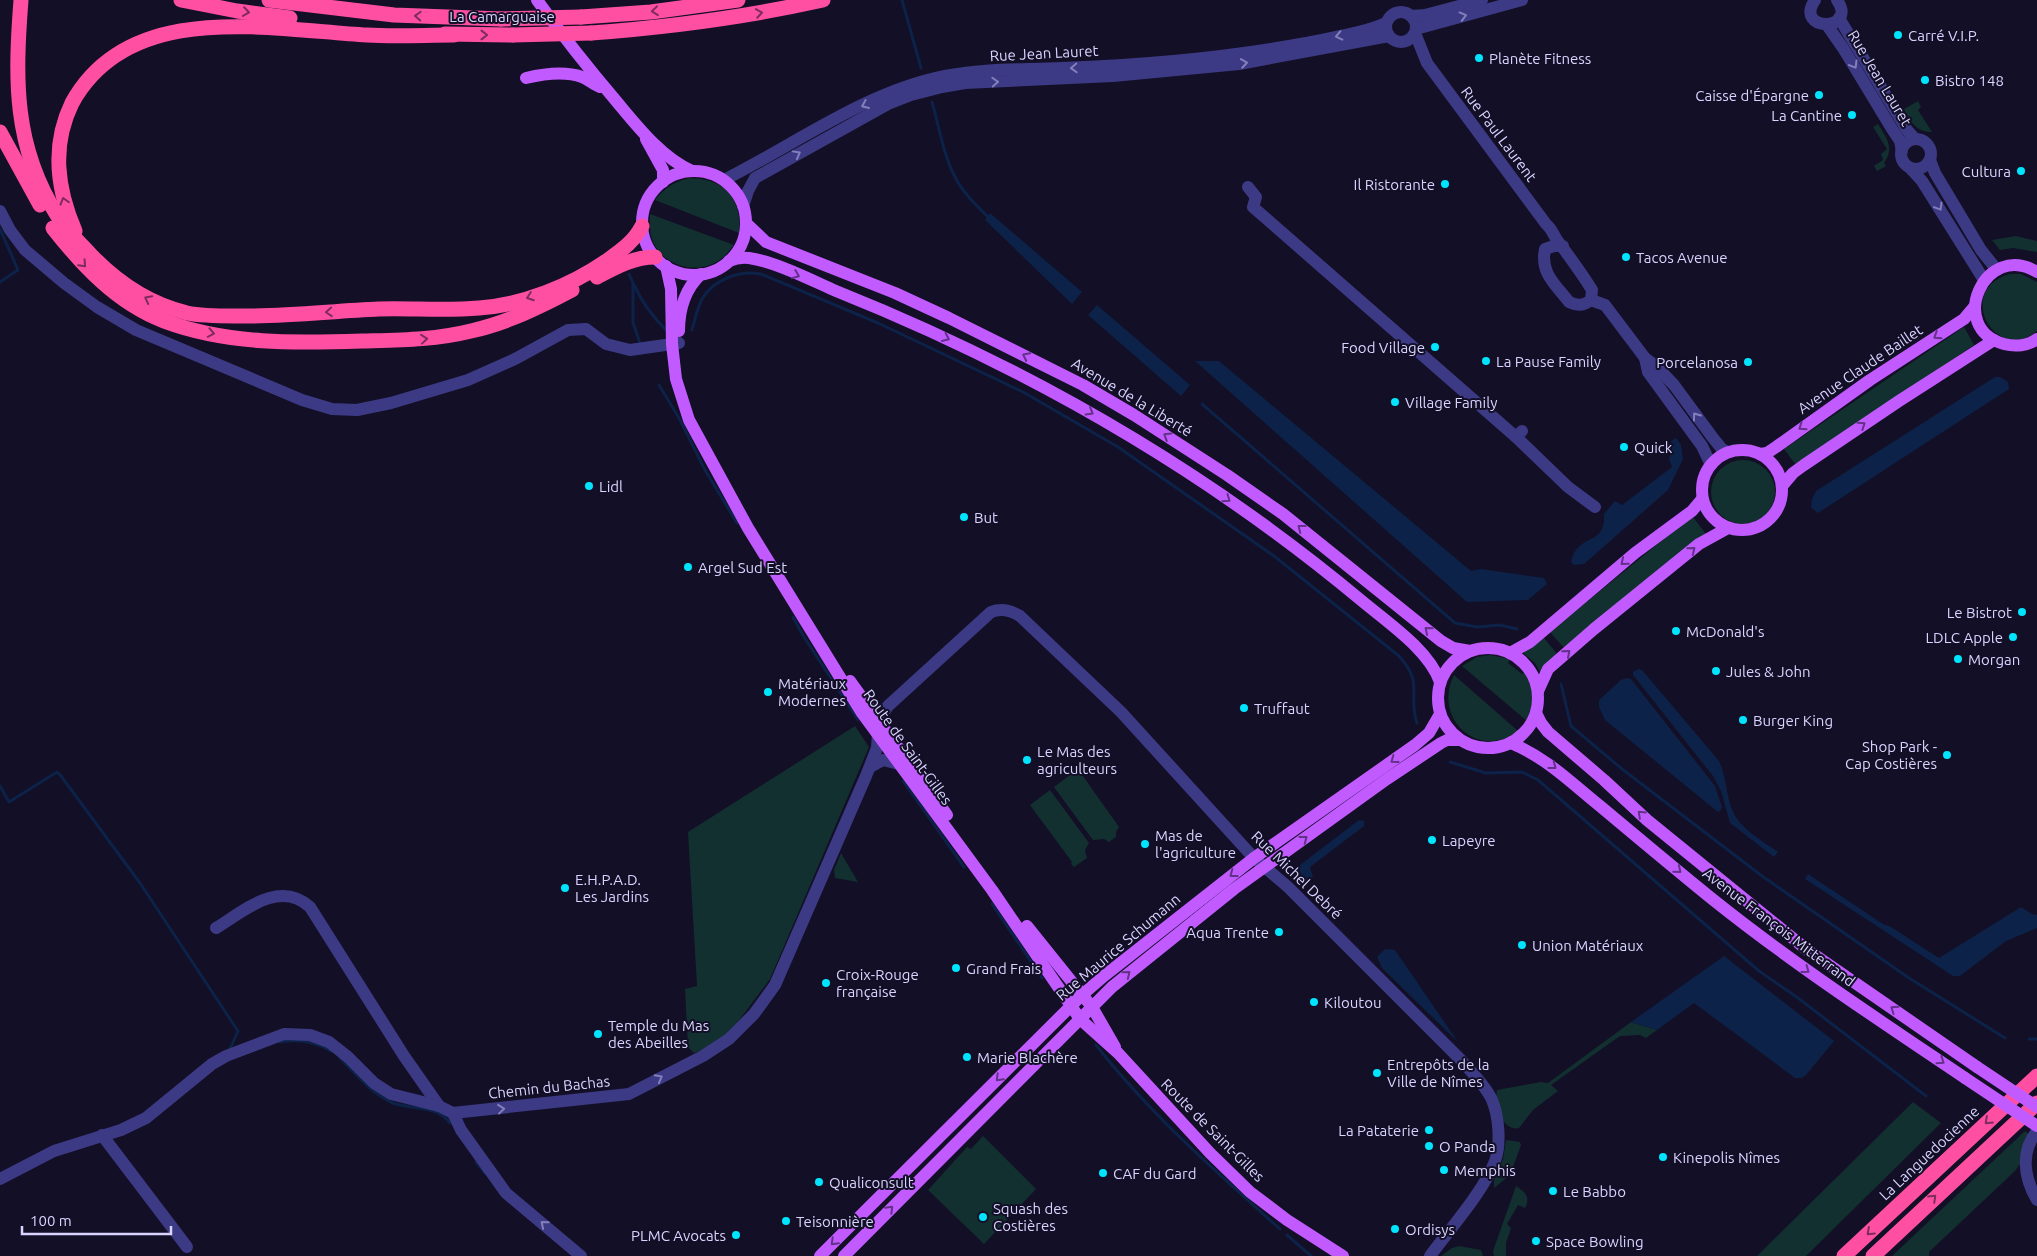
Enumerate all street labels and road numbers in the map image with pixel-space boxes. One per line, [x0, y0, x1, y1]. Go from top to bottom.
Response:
street label: La Camarguaise [449, 8, 555, 25]
street label: Rue Jean Lauret [1845, 27, 1915, 129]
street label: Rue Jean Lauret [989, 42, 1099, 64]
street label: Rue Paul Laurent [1458, 83, 1540, 185]
street label: Avenue Claude Baillet [1794, 321, 1926, 417]
street label: Avenue de la Liberté [1069, 354, 1195, 440]
street label: Route de Saint-Gilles [860, 686, 956, 808]
street label: Rue Michel Debré [1248, 828, 1346, 922]
street label: Avenue François Mitterrand [1700, 864, 1858, 990]
street label: Rue Maurice Schumann [1053, 890, 1183, 1004]
street label: Chemin du Bachas [487, 1072, 611, 1102]
street label: Route de Saint-Gilles [1158, 1075, 1268, 1185]
street label: La Languedocienne [1876, 1102, 1982, 1204]

